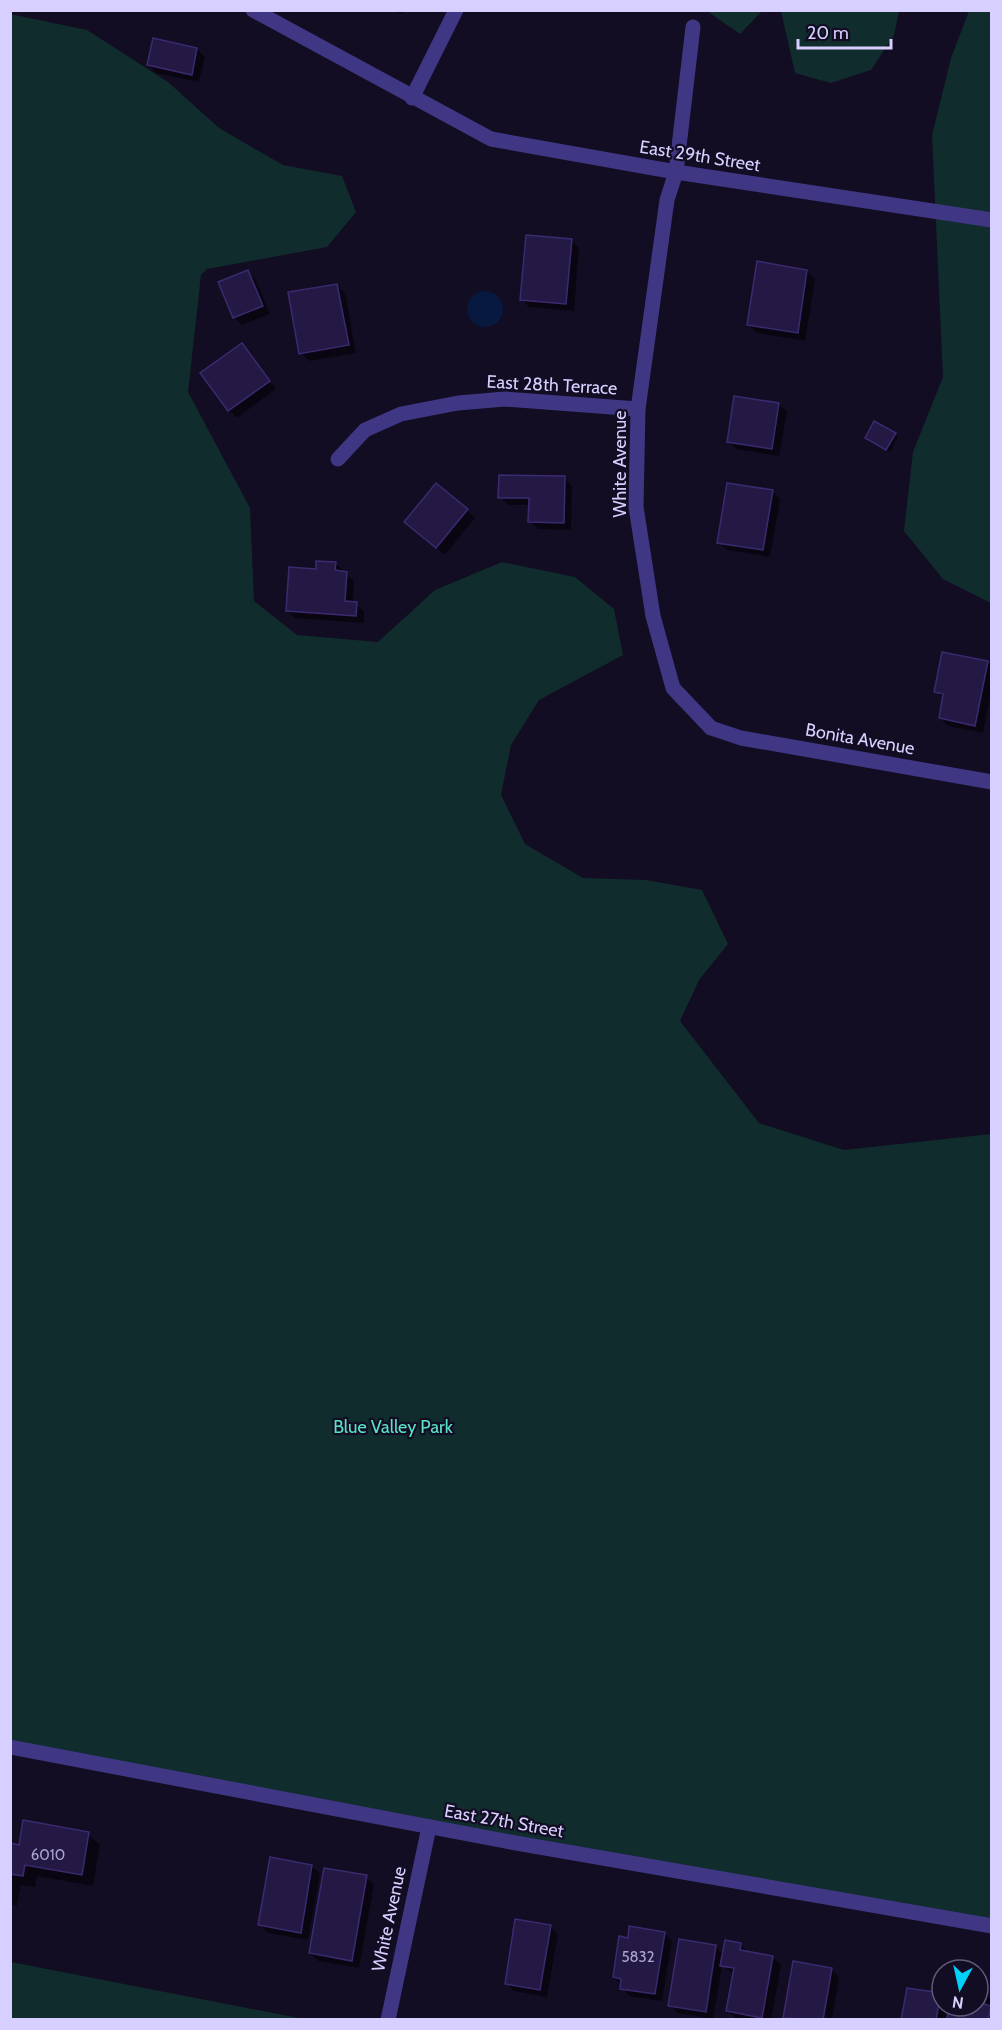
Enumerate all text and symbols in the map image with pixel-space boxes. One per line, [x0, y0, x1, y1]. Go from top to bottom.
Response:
scale bar [798, 12, 891, 50]
text: 20 m [807, 22, 849, 44]
street label: East 29th Street [638, 136, 762, 176]
street label: East 28th Terrace [486, 371, 618, 399]
street label: White Avenue [609, 411, 631, 517]
street label: Bonita Avenue [804, 719, 916, 759]
park label: Blue Valley Park [333, 1416, 454, 1438]
street label: East 27th Street [443, 1800, 565, 1842]
house number: 6010 [31, 1846, 65, 1864]
street label: White Avenue [367, 1864, 411, 1974]
house number: 5832 [621, 1948, 655, 1966]
north arrow [930, 1958, 990, 2018]
text: N [951, 1992, 965, 2013]

